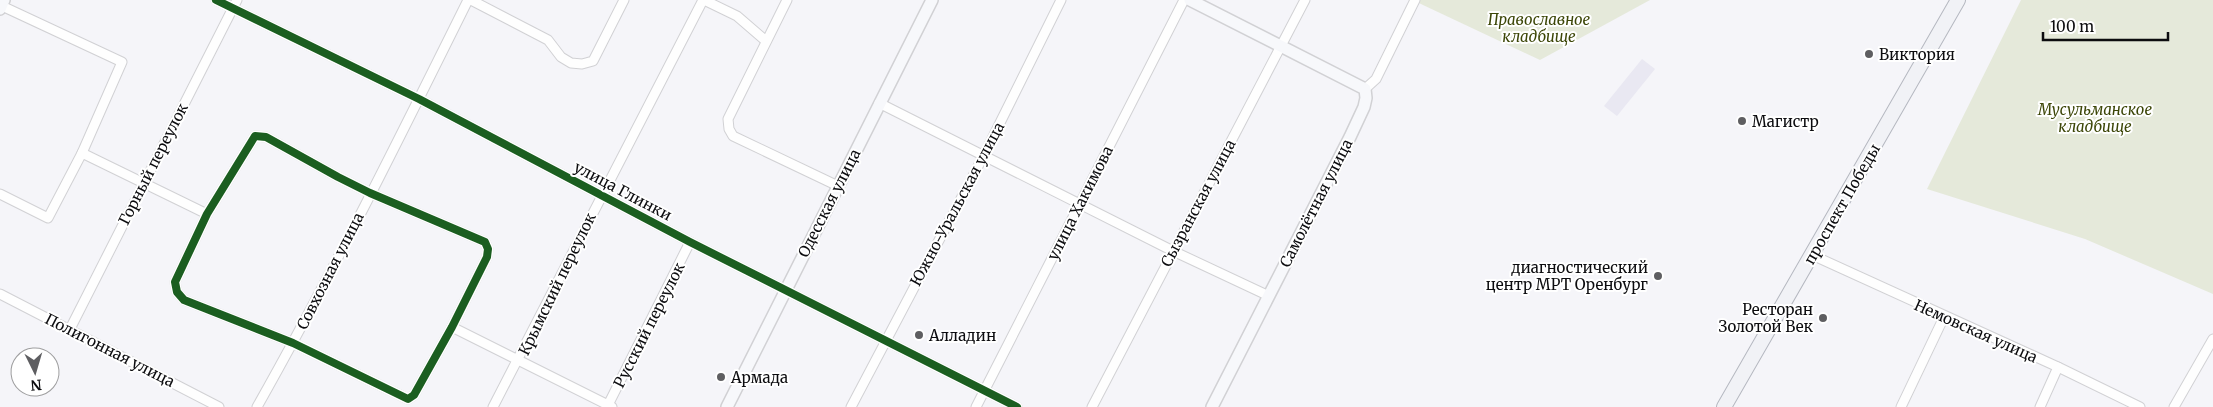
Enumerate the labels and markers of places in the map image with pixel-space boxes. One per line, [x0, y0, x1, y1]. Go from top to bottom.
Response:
place label: Виктория [1879, 45, 1955, 64]
marker: Виктория [1863, 48, 1875, 60]
place label: Магистр [1752, 112, 1819, 131]
marker: Магистр [1736, 115, 1748, 127]
place label: диагностический центр МРТ Оренбург [1486, 258, 1648, 294]
marker: диагностический центр МРТ Оренбург [1652, 270, 1664, 282]
place label: Ресторан Золотой Век [1718, 300, 1813, 336]
marker: Ресторан Золотой Век [1817, 312, 1829, 324]
place label: Алладин [928, 326, 996, 345]
marker: Алладин [913, 329, 925, 341]
place label: Армада [730, 368, 788, 387]
marker: Армада [715, 371, 727, 383]

